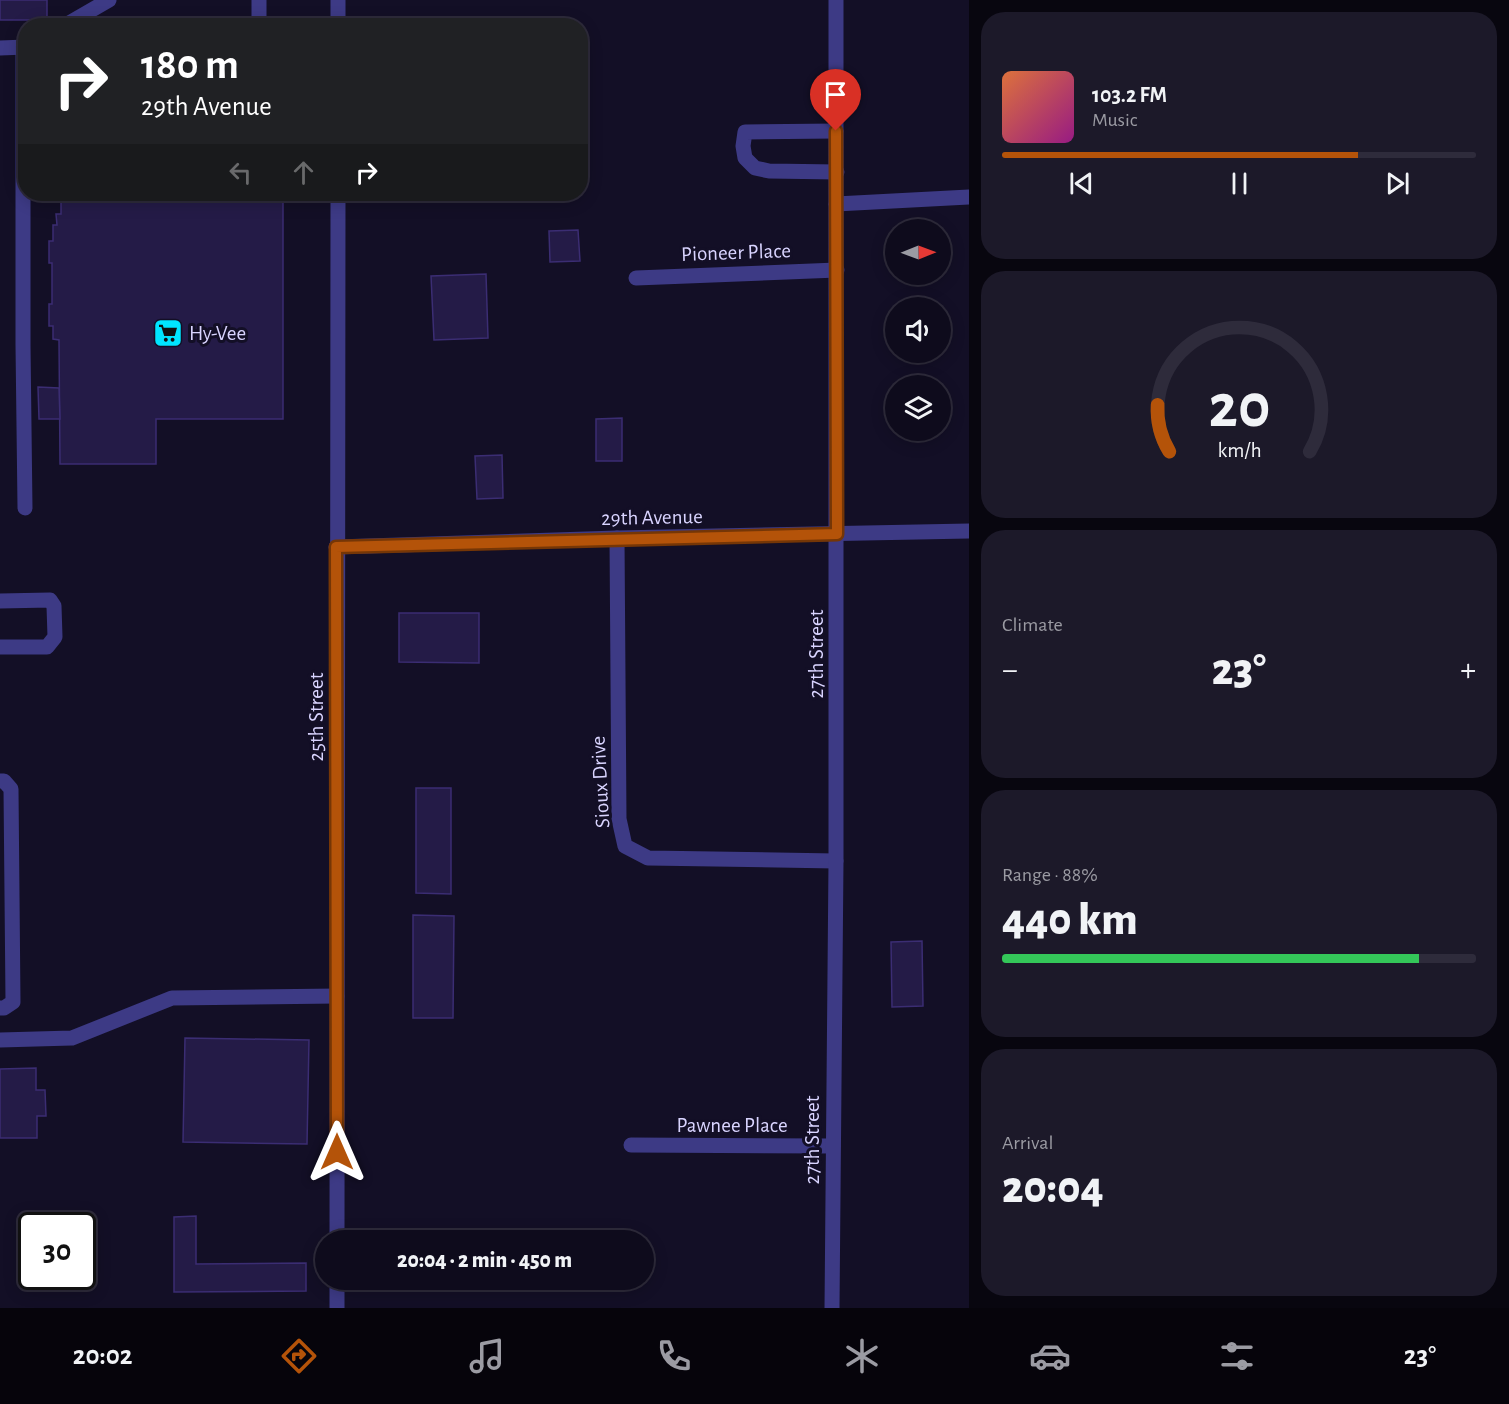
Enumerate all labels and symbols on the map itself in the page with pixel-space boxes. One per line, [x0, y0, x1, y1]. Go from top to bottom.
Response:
pin [810, 69, 861, 131]
north arrow [885, 219, 951, 285]
street label: Pioneer Place [681, 240, 791, 265]
supermarket icon: Hy-Vee [152, 317, 184, 349]
place label: Hy-Vee [189, 323, 246, 344]
street label: 29th Avenue [601, 506, 703, 529]
street label: 27th Street [806, 609, 827, 698]
street label: 25th Street [306, 672, 327, 761]
street label: Sioux Drive [588, 735, 613, 829]
street label: 27th Street [802, 1095, 823, 1184]
street label: Pawnee Place [676, 1115, 788, 1136]
position arrow [305, 1120, 369, 1184]
speed limit sign: 30 [18, 1212, 96, 1290]

